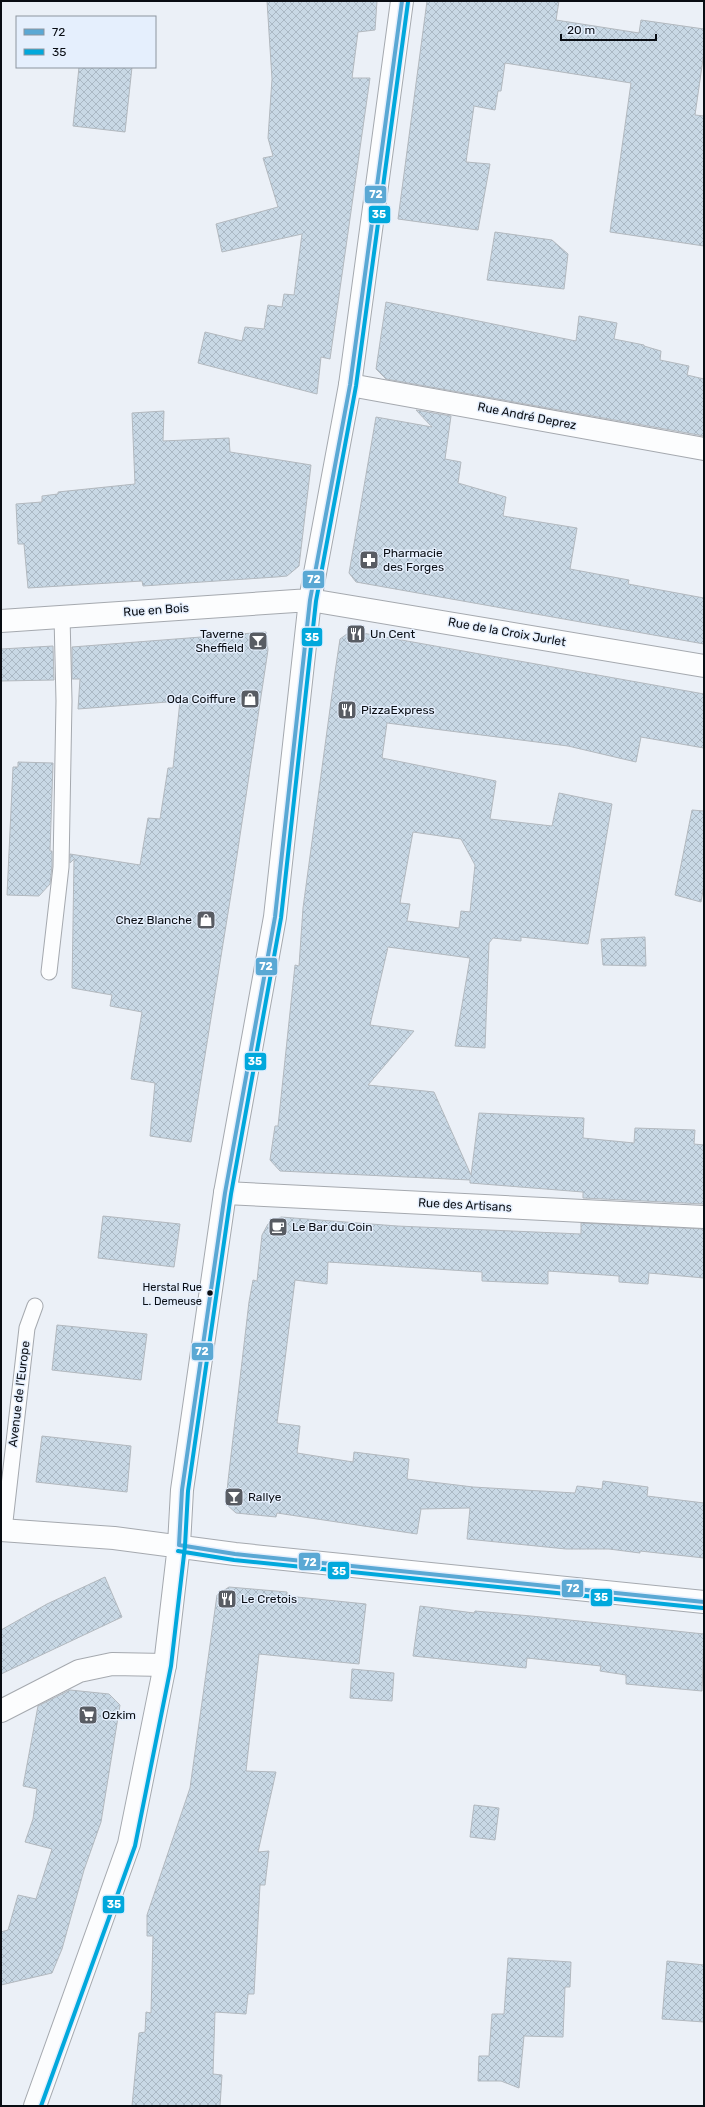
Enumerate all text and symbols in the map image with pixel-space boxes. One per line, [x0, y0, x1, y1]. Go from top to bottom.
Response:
legend [16, 16, 156, 68]
scale bar [561, 16, 656, 42]
text: 20 m [567, 23, 595, 37]
text: 72 [52, 25, 65, 39]
text: 35 [52, 45, 66, 59]
line badge: 72 [364, 185, 387, 204]
text: 72 [369, 188, 383, 201]
line badge: 35 [368, 205, 391, 224]
text: 35 [372, 208, 386, 221]
street label: Rue André Deprez [476, 400, 578, 432]
place label: Pharmacie des Forges [383, 546, 444, 574]
pharmacy icon: Pharmacie des Forges [358, 549, 380, 571]
line badge: 72 [302, 570, 325, 589]
text: 72 [307, 573, 321, 586]
street label: Rue en Bois [123, 601, 189, 619]
street label: Rue de la Croix Jurlet [447, 615, 567, 649]
restaurant icon: Un Cent [345, 623, 367, 645]
place label: Taverne Sheffield [196, 627, 244, 655]
line badge: 35 [301, 627, 323, 647]
place label: Un Cent [370, 627, 416, 641]
bar icon: Taverne Sheffield [247, 630, 269, 652]
text: 35 [305, 631, 319, 644]
shop icon: Oda Coiffure [239, 688, 261, 710]
place label: Oda Coiffure [167, 692, 236, 706]
restaurant icon: PizzaExpress [336, 699, 358, 721]
place label: PizzaExpress [361, 703, 435, 717]
shop icon: Chez Blanche [195, 909, 217, 931]
place label: Chez Blanche [115, 913, 192, 927]
line badge: 72 [255, 957, 278, 976]
text: 72 [259, 960, 273, 973]
line badge: 35 [244, 1052, 267, 1071]
text: 35 [248, 1055, 262, 1068]
street label: Rue des Artisans [418, 1196, 512, 1214]
cafe icon: Le Bar du Coin [267, 1216, 289, 1238]
place label: Le Bar du Coin [292, 1220, 373, 1234]
place label: Herstal Rue L. Demeuse [142, 1281, 202, 1308]
marker: Herstal Rue L. Demeuse [205, 1288, 215, 1298]
street label: Avenue de l'Europe [6, 1340, 32, 1448]
line badge: 72 [191, 1342, 214, 1361]
text: 72 [195, 1345, 209, 1358]
bar icon: Rallye [223, 1486, 245, 1508]
place label: Rallye [248, 1490, 282, 1504]
line badge: 72 [298, 1552, 321, 1571]
text: 72 [303, 1556, 317, 1569]
line badge: 35 [327, 1561, 350, 1580]
text: 35 [332, 1565, 346, 1578]
line badge: 72 [561, 1579, 584, 1598]
text: 72 [566, 1582, 580, 1595]
restaurant icon: Le Cretois [216, 1588, 238, 1610]
line badge: 35 [590, 1588, 613, 1607]
text: 35 [594, 1591, 608, 1604]
place label: Le Cretois [241, 1592, 297, 1606]
supermarket icon: Ozkim [77, 1704, 99, 1726]
place label: Ozkim [102, 1708, 136, 1722]
line badge: 35 [102, 1895, 125, 1914]
text: 35 [107, 1898, 121, 1911]

